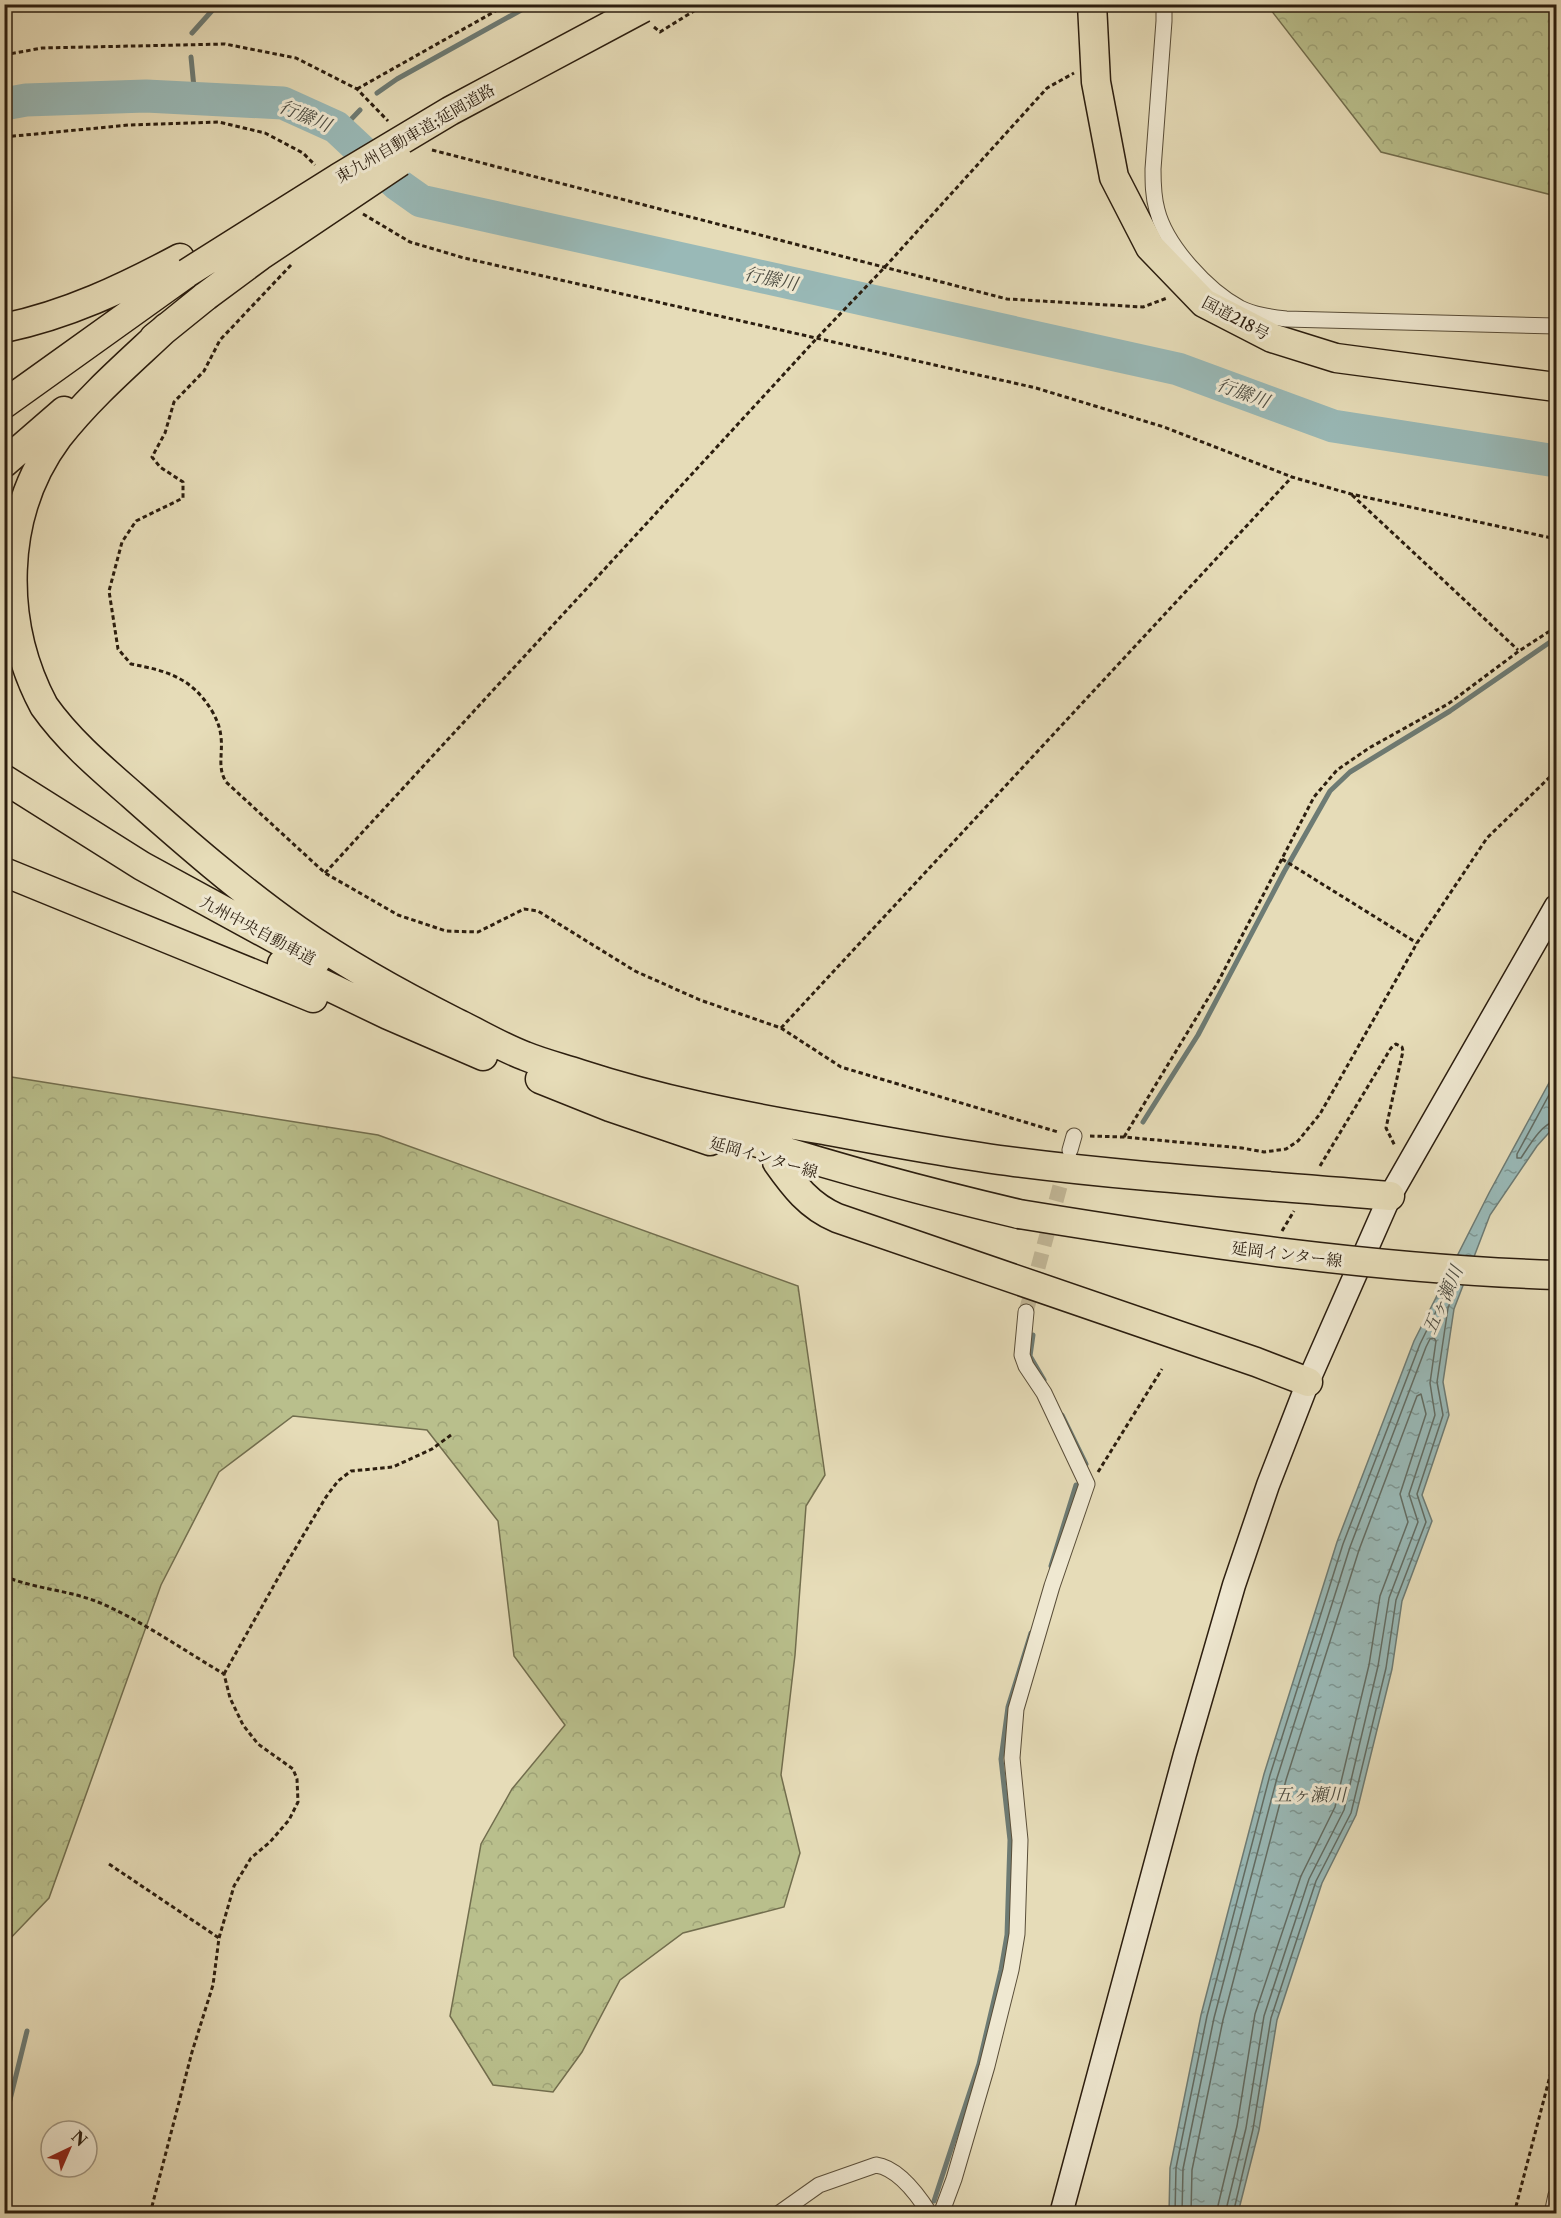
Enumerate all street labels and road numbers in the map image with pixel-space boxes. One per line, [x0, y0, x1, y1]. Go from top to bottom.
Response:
street label: 東九州自動車道;延岡道路 [332, 79, 498, 187]
street label: 国道218号 [1199, 292, 1273, 344]
street label: 九州中央自動車道 [197, 891, 319, 969]
street label: 延岡インター線 [708, 1132, 820, 1182]
street label: 延岡インター線 [1231, 1237, 1343, 1271]

